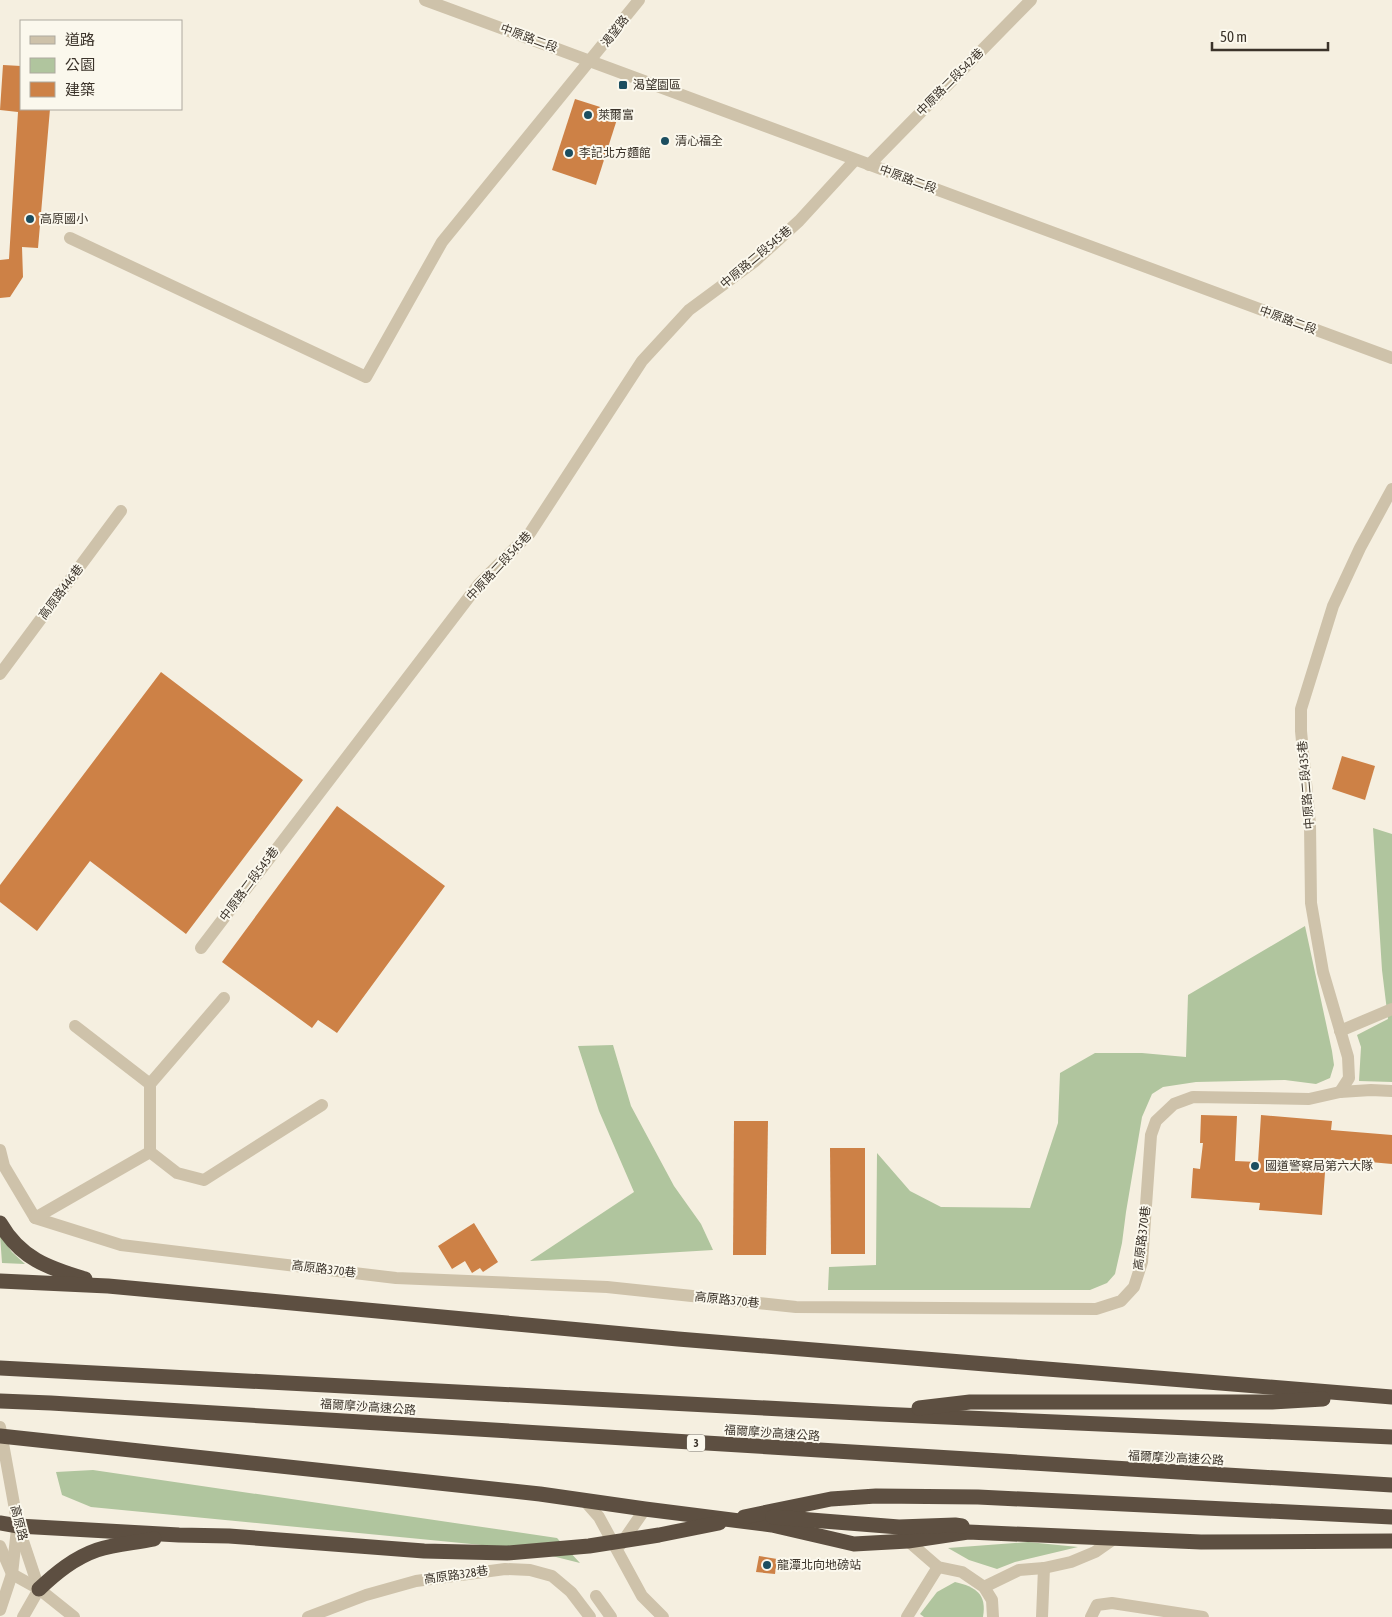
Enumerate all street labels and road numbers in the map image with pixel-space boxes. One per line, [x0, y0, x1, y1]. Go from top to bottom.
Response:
street label: 渴望路 [598, 13, 632, 49]
street label: 中原路二段 [498, 21, 560, 55]
street label: 中原路二段542巷 [914, 46, 986, 118]
street label: 中原路二段 [877, 162, 939, 196]
street label: 中原路二段545巷 [717, 223, 795, 291]
street label: 中原路二段 [1257, 303, 1319, 337]
street label: 中原路二段545巷 [464, 529, 534, 603]
street label: 高原路446巷 [36, 562, 86, 622]
street label: 中原路二段435巷 [1295, 740, 1317, 830]
street label: 中原路二段545巷 [217, 844, 281, 924]
street label: 高原路370巷 [1131, 1205, 1153, 1271]
street label: 高原路370巷 [291, 1258, 357, 1280]
street label: 高原路370巷 [694, 1290, 760, 1310]
street label: 福爾摩沙高速公路 [320, 1397, 416, 1417]
street label: 福爾摩沙高速公路 [724, 1423, 820, 1443]
road number: 3 [687, 1435, 705, 1452]
street label: 福爾摩沙高速公路 [1128, 1448, 1224, 1468]
street label: 高原路 [8, 1504, 30, 1542]
street label: 高原路328巷 [423, 1564, 489, 1586]

